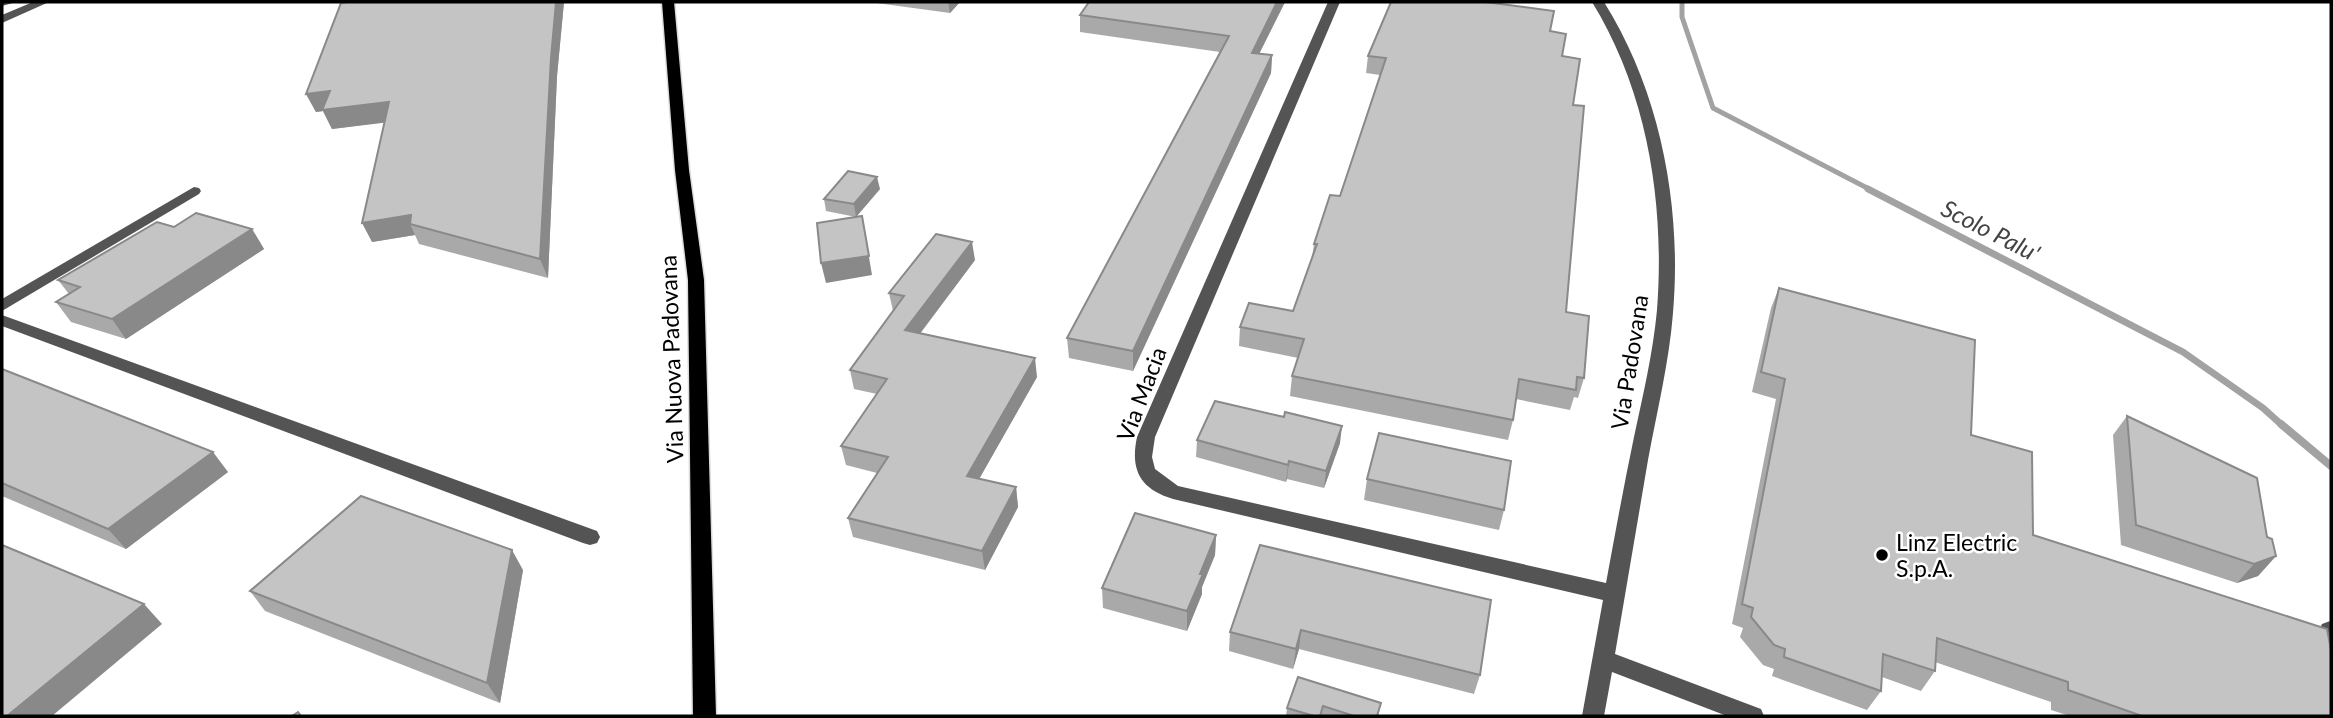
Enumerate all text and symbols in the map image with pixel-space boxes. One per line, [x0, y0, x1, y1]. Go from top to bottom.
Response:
water label: Scolo Palu' [1937, 193, 2045, 267]
street label: Via Nuova Padovana [653, 255, 689, 463]
street label: Via Padovana [1605, 293, 1653, 431]
street label: Via Macia [1110, 343, 1172, 445]
place label: Linz Electric S.p.A. [1896, 528, 2017, 582]
marker: Linz Electric S.p.A. [1874, 547, 1890, 563]

